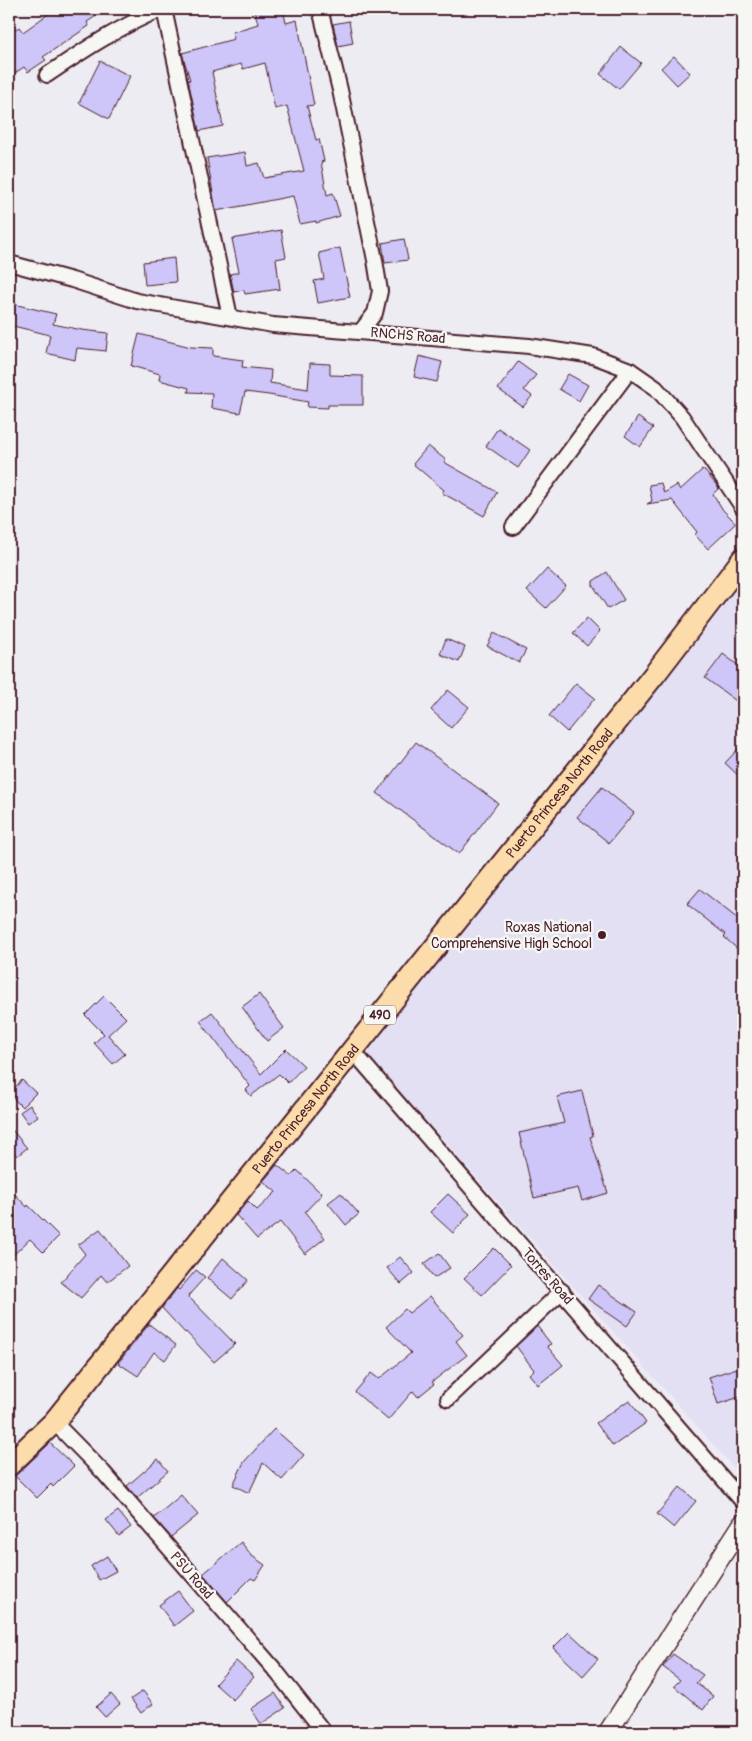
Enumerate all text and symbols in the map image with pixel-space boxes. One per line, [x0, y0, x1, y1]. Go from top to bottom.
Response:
street label: RNCHS Road [370, 324, 446, 347]
street label: Puerto Princesa North Road [502, 725, 617, 862]
place label: Roxas National Comprehensive High School [431, 919, 592, 952]
marker: Roxas National Comprehensive High School [596, 929, 608, 941]
road number: 490 [364, 1006, 396, 1024]
street label: Puerto Princesa North Road [249, 1041, 363, 1177]
street label: Torres Road [518, 1244, 577, 1308]
street label: PSU Road [166, 1548, 217, 1603]

